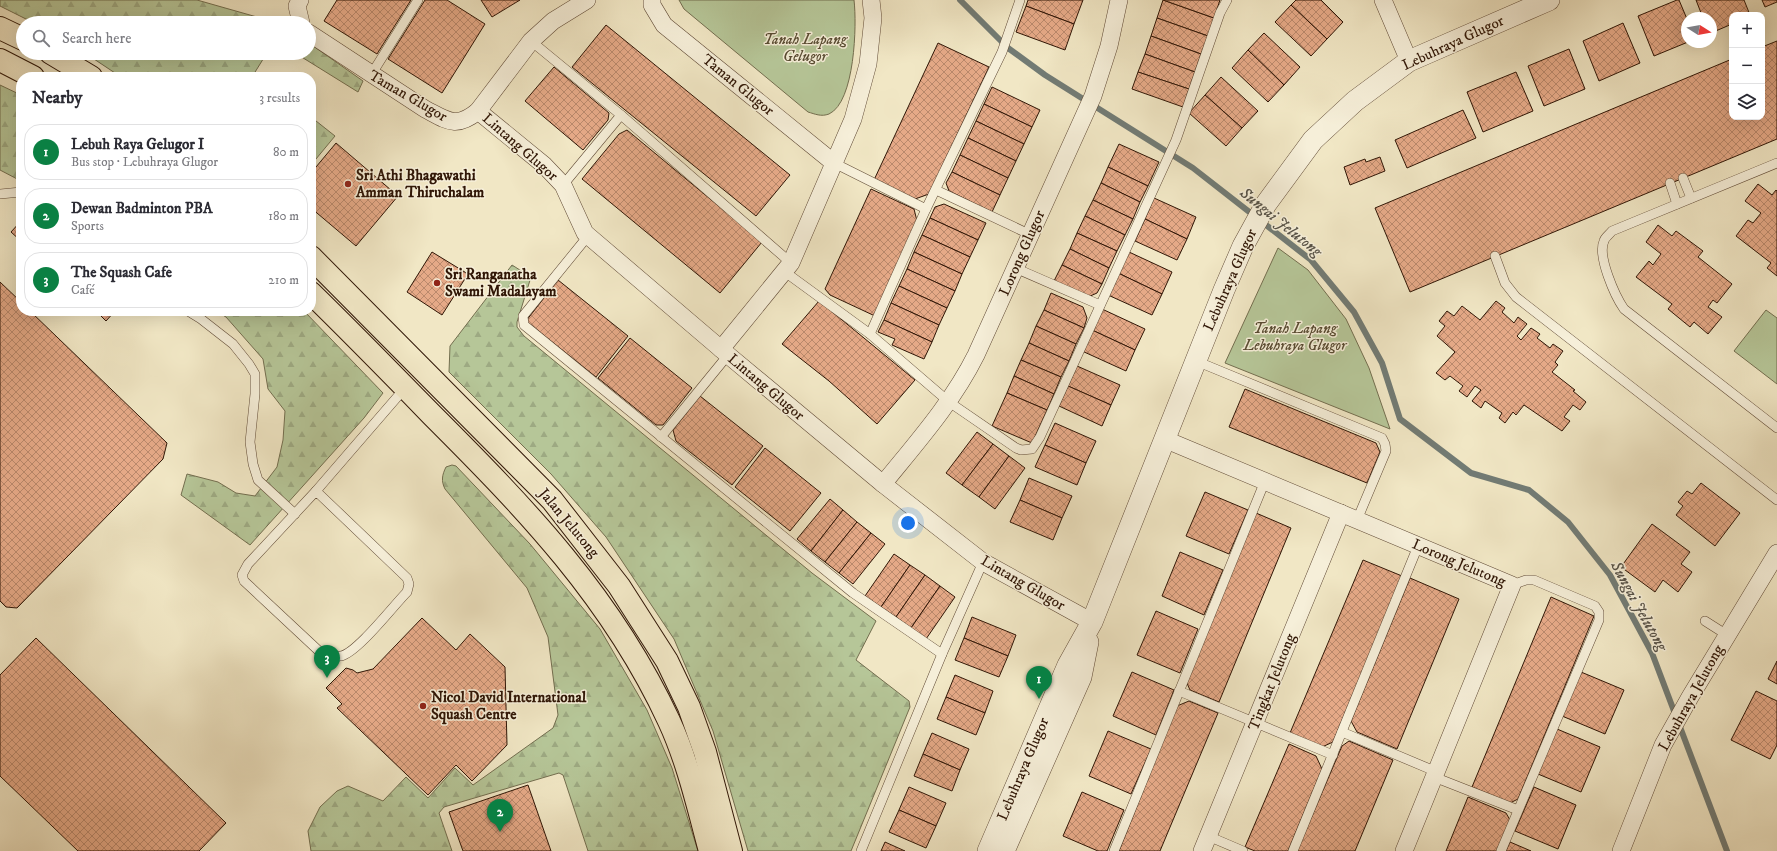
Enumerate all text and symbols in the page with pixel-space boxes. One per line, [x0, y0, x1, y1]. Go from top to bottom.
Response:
street label: Lebuhraya Glugor [1399, 11, 1507, 75]
north arrow [1681, 12, 1717, 48]
map controls [1729, 12, 1765, 120]
button: + [1729, 12, 1765, 48]
search box [16, 16, 316, 60]
icon: search [30, 27, 52, 49]
text: Search here [62, 29, 131, 48]
park label: Tanah Lapang Gelugor [763, 30, 849, 66]
button: − [1729, 48, 1765, 84]
street label: Taman Glugor [698, 50, 778, 120]
street label: Taman Glugor [365, 66, 451, 126]
button: layers [1729, 84, 1765, 120]
text: Nearby [32, 87, 82, 109]
text: 3 results [259, 90, 300, 106]
street label: Lintang Glugor [478, 109, 562, 185]
text: Lebuh Raya Gelugor I [71, 135, 204, 154]
text: 1 [44, 144, 48, 160]
text: 80 m [273, 144, 299, 160]
text: Bus stop · Lebuhraya Glugor [71, 154, 218, 170]
place label: Sri Athi Bhagawathi Amman Thiruchalam [355, 166, 485, 202]
marker: Sri Athi Bhagawathi Amman Thiruchalam [343, 179, 353, 189]
water label: Sungai Jelutong [1235, 182, 1327, 262]
text: Dewan Badminton PBA [71, 199, 213, 218]
street label: Lorong Glugor [995, 207, 1049, 299]
text: 2 [43, 208, 49, 224]
text: 180 m [268, 208, 299, 224]
text: Sports [71, 218, 104, 234]
street label: Lebuhraya Glugor [1199, 225, 1261, 334]
text: The Squash Cafe [71, 263, 172, 282]
place label: Sri Ranganatha Swami Madalayam [445, 265, 557, 301]
text: 3 [44, 272, 48, 288]
text: 210 m [268, 272, 299, 288]
marker: Sri Ranganatha Swami Madalayam [432, 278, 442, 288]
text: Café [71, 282, 95, 298]
park label: Tanah Lapang Lebuhraya Glugor [1243, 319, 1348, 355]
street label: Lintang Glugor [724, 349, 809, 425]
street label: Jalan Jelutong [533, 483, 604, 562]
your location [898, 513, 918, 533]
street label: Lorong Jelutong [1409, 535, 1509, 592]
street label: Lintang Glugor [977, 551, 1069, 615]
water label: Sungai Jelutong [1606, 557, 1673, 656]
street label: Tingkat Jelutong [1244, 630, 1300, 733]
street label: Lebuhraya Jelutong [1654, 641, 1728, 754]
pin: 3 [314, 645, 340, 678]
pin: 1 [1026, 666, 1052, 699]
place label: Nicol David International Squash Centre [431, 688, 587, 725]
marker: Nicol David International Squash Centre [418, 701, 428, 711]
street label: Lebuhraya Glugor [993, 714, 1053, 823]
pin: 2 [487, 799, 513, 832]

